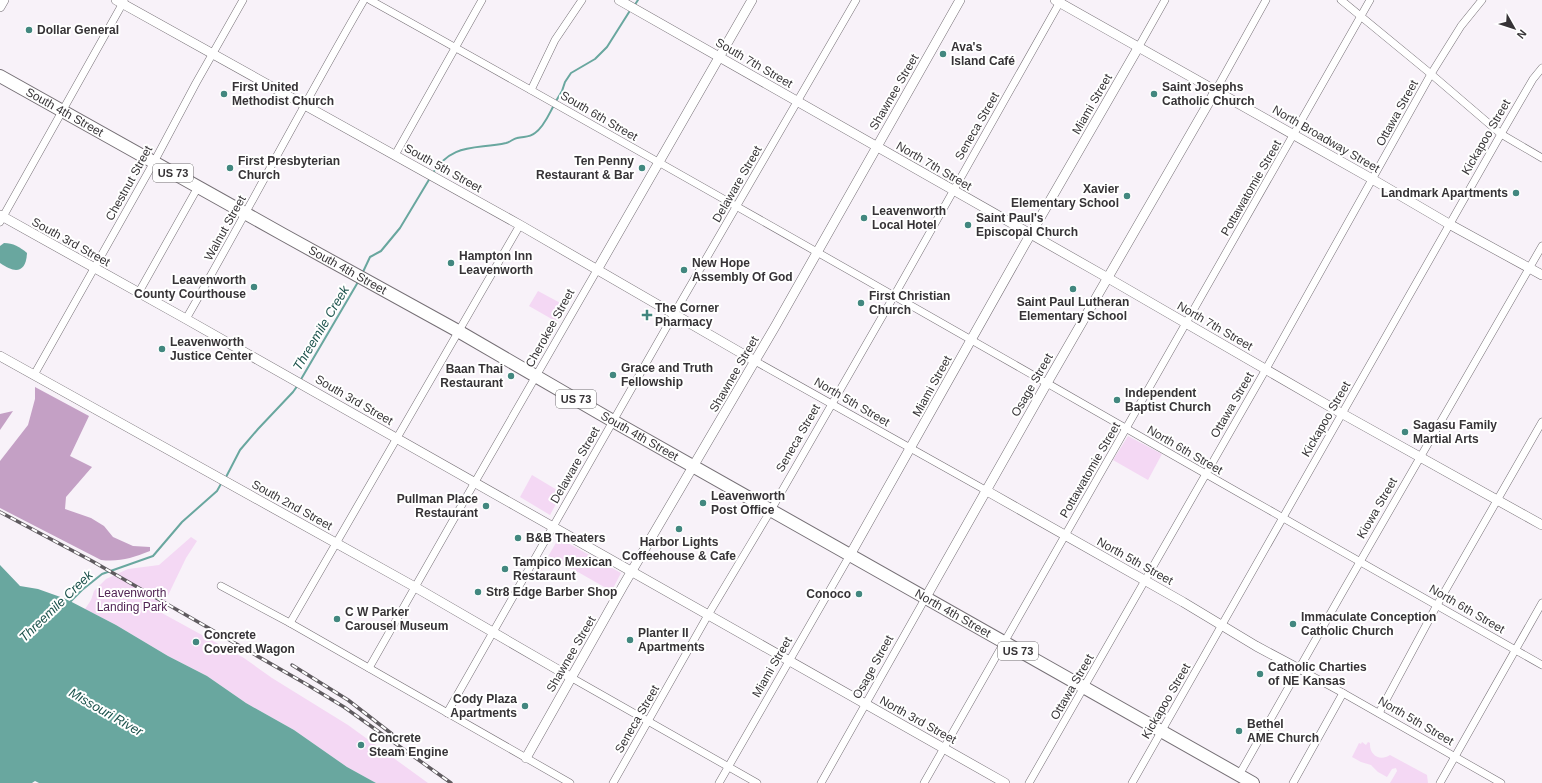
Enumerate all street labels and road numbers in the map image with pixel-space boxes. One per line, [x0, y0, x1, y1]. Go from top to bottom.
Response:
street label: South 7th Street [713, 35, 796, 91]
street label: Shawnee Street [867, 51, 922, 132]
street label: Miami Street [1069, 71, 1115, 137]
street label: Ottawa Street [1373, 77, 1421, 148]
street label: South 4th Street [23, 85, 106, 140]
street label: South 6th Street [558, 88, 641, 144]
street label: Seneca Street [952, 89, 1002, 162]
street label: Kickapoo Street [1459, 96, 1514, 177]
street label: North Broadway Street [1270, 103, 1383, 176]
street label: Pottawatomie Street [1218, 137, 1284, 238]
street label: North 7th Street [894, 139, 975, 194]
street label: South 5th Street [402, 141, 485, 195]
street label: Chestnut Street [103, 143, 156, 223]
street label: Delaware Street [709, 143, 765, 225]
road number: US 73 [153, 164, 193, 182]
street label: Walnut Street [201, 192, 249, 263]
street label: South 3rd Street [29, 215, 113, 270]
street label: South 4th Street [306, 243, 389, 297]
street label: Cherokee Street [523, 286, 578, 370]
street label: North 7th Street [1175, 299, 1256, 354]
street label: Shawnee Street [707, 333, 762, 414]
street label: Osage Street [1008, 350, 1056, 419]
street label: Miami Street [910, 353, 955, 419]
street label: Ottawa Street [1208, 369, 1257, 440]
street label: South 3rd Street [313, 372, 396, 428]
street label: North 5th Street [812, 375, 893, 430]
street label: Kickapoo Street [1299, 378, 1354, 459]
road number: US 73 [556, 390, 596, 408]
street label: Seneca Street [773, 401, 823, 474]
street label: South 4th Street [598, 408, 681, 464]
street label: Pottawatomie Street [1057, 419, 1123, 520]
street label: North 6th Street [1145, 423, 1226, 478]
street label: Delaware Street [547, 424, 603, 506]
street label: Kiowa Street [1354, 474, 1400, 541]
street label: South 2nd Street [249, 477, 335, 533]
street label: North 5th Street [1095, 534, 1176, 588]
street label: North 6th Street [1427, 582, 1508, 637]
street label: North 4th Street [913, 586, 994, 641]
street label: Shawnee Street [544, 613, 599, 694]
street label: Osage Street [850, 632, 897, 701]
street label: Miami Street [749, 634, 795, 700]
road number: US 73 [998, 642, 1038, 660]
street label: Ottawa Street [1048, 651, 1097, 722]
street label: Kickapoo Street [1139, 660, 1194, 741]
street label: Seneca Street [612, 682, 662, 755]
street label: North 3rd Street [877, 693, 959, 747]
street label: North 5th Street [1376, 694, 1457, 749]

